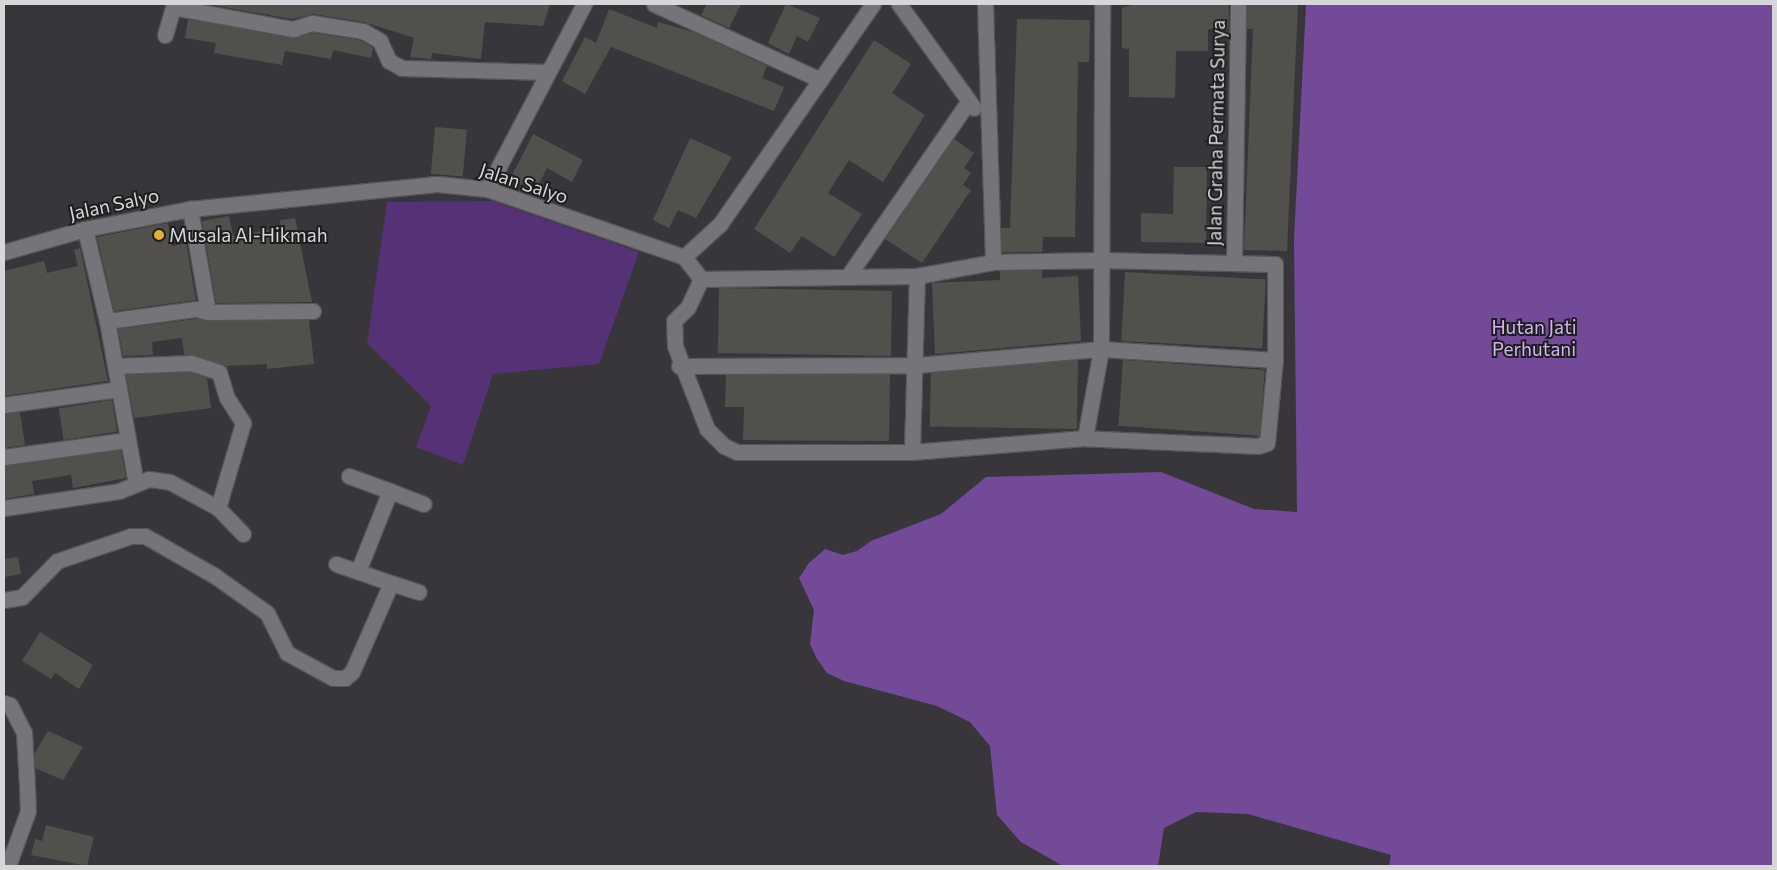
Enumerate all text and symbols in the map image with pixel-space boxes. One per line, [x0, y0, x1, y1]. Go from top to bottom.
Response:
street label: Jalan Graha Permata Surya [1203, 20, 1229, 246]
street label: Jalan Salyo [477, 158, 571, 208]
street label: Jalan Salyo [67, 183, 161, 225]
place label: Musala Al-Hikmah [169, 224, 328, 246]
marker: Musala Al-Hikmah [153, 229, 165, 241]
park label: Hutan Jati Perhutani [1491, 316, 1577, 360]

